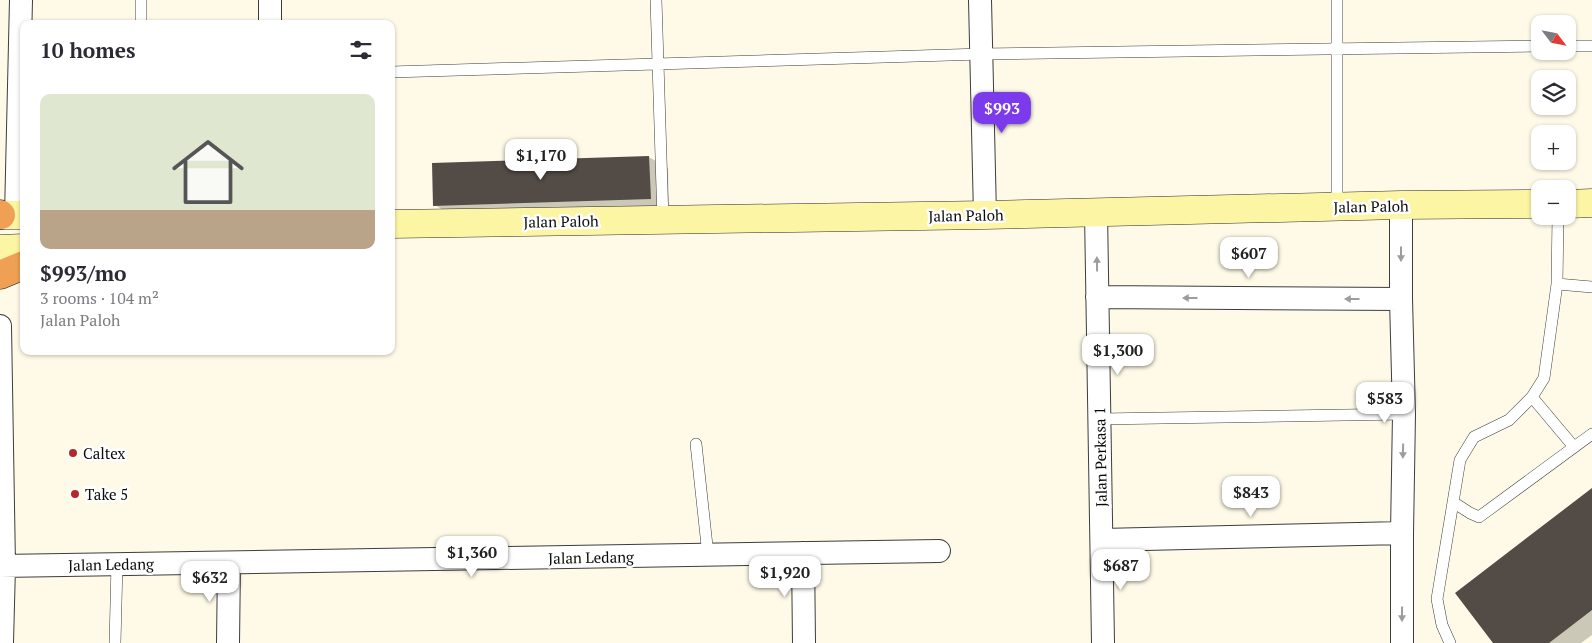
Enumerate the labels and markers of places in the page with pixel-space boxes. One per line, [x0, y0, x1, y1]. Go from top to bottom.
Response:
pin: $993 [972, 92, 1032, 134]
pin: $1,170 [500, 138, 582, 181]
pin: $607 [1219, 236, 1279, 279]
pin: $1,300 [1077, 334, 1159, 376]
pin: $583 [1355, 382, 1415, 424]
place label: Caltex [83, 443, 126, 463]
marker: Caltex [67, 447, 79, 459]
pin: $843 [1221, 476, 1281, 518]
place label: Take 5 [85, 484, 128, 504]
marker: Take 5 [69, 488, 81, 500]
pin: $1,360 [431, 536, 513, 578]
pin: $687 [1091, 548, 1151, 591]
pin: $1,920 [744, 556, 826, 598]
pin: $632 [180, 560, 240, 603]

